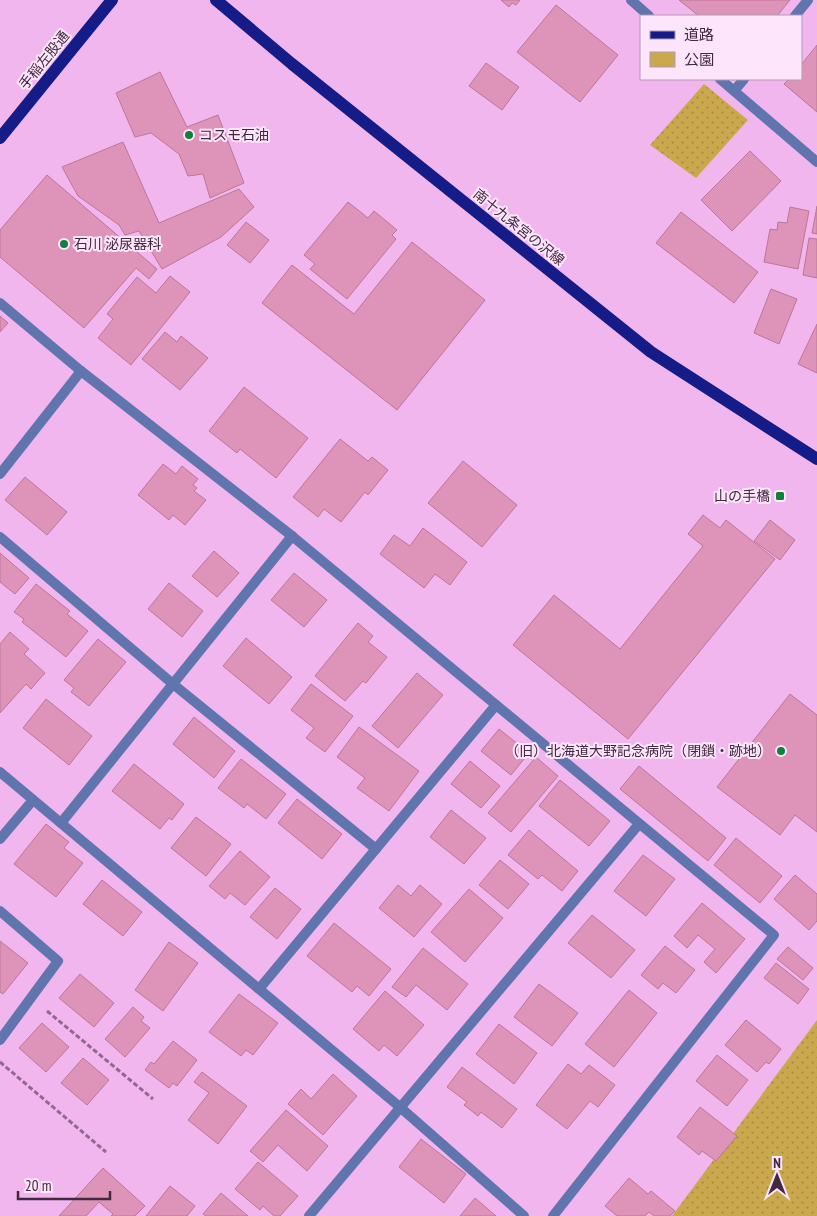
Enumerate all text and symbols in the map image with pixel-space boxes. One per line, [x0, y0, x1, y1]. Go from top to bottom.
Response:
legend [640, 15, 802, 80]
text: 道路 [684, 25, 714, 44]
street label: 手稲左股通 [15, 27, 73, 93]
text: 公園 [684, 50, 714, 69]
place label: コスモ石油 [199, 126, 269, 144]
marker: コスモ石油 [183, 129, 195, 141]
street label: 南十九条宮の沢線 [470, 185, 568, 269]
place label: 石川 泌尿器科 [74, 235, 161, 253]
marker: 石川 泌尿器科 [58, 238, 70, 250]
place label: 山の手橋 [714, 487, 770, 505]
marker: 山の手橋 [774, 490, 786, 502]
place label: （旧）北海道大野記念病院（閉鎖・跡地） [505, 742, 771, 760]
marker: （旧）北海道大野記念病院（閉鎖・跡地） [775, 745, 787, 757]
north arrow [752, 1151, 802, 1201]
text: N [773, 1154, 781, 1172]
scale bar [18, 1168, 110, 1200]
text: 20 m [25, 1176, 51, 1195]

